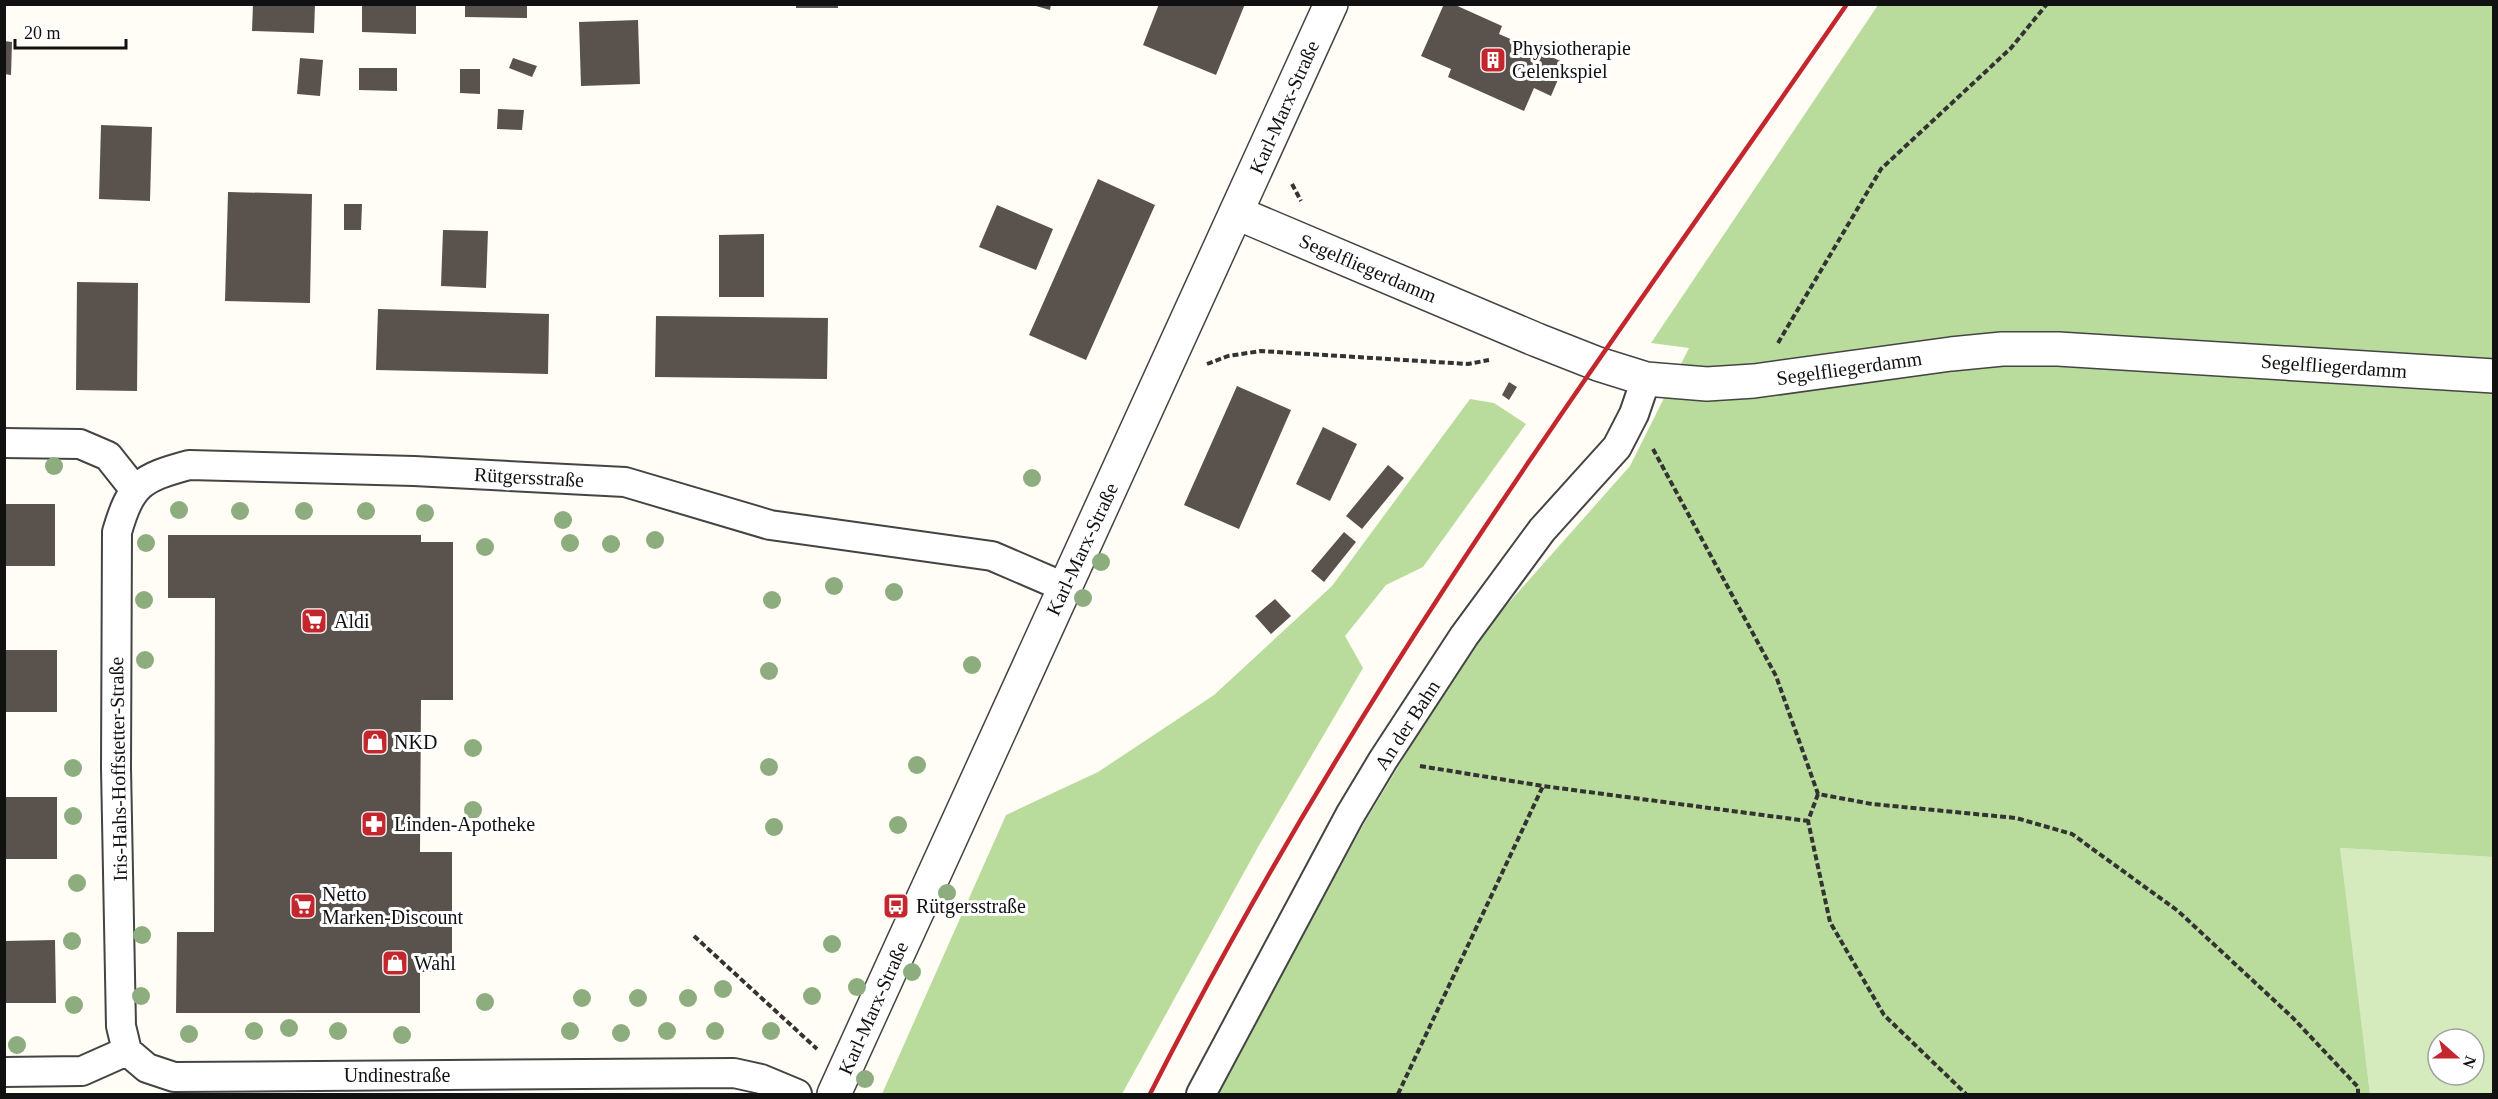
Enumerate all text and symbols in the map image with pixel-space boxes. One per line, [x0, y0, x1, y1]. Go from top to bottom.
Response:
scale bar [15, 12, 126, 50]
text: 20 m [24, 23, 61, 43]
street label: Karl-Marx-Straße [1245, 37, 1323, 177]
place label: Physiotherapie Gelenkspiel [1512, 37, 1631, 83]
building icon: Physiotherapie Gelenkspiel [1478, 45, 1508, 75]
street label: Segelfliegerdamm [1296, 229, 1440, 308]
street label: Segelfliegerdamm [1775, 347, 1924, 390]
street label: Segelfliegerdamm [2260, 350, 2408, 383]
street label: Rütgersstraße [473, 463, 585, 492]
street label: Karl-Marx-Straße [1042, 479, 1122, 619]
supermarket icon: Aldi [299, 606, 329, 636]
place label: Aldi [334, 610, 370, 632]
street label: Iris-Hahs-Hoffstetter-Straße [105, 656, 131, 882]
street label: An der Bahn [1370, 676, 1444, 774]
shop icon: NKD [360, 727, 390, 757]
place label: NKD [394, 731, 437, 753]
pharmacy icon: Linden-Apotheke [359, 809, 389, 839]
place label: Linden-Apotheke [394, 813, 535, 836]
place label: Netto Marken-Discount [322, 883, 464, 928]
supermarket icon: Netto Marken-Discount [288, 891, 318, 921]
bus stop icon: Rütgersstraße [881, 891, 911, 921]
place label: Rütgersstraße [916, 895, 1026, 918]
street label: Karl-Marx-Straße [834, 938, 912, 1078]
shop icon: Wahl [380, 948, 410, 978]
place label: Wahl [414, 952, 456, 974]
north arrow [2426, 1027, 2486, 1087]
text: N [2459, 1054, 2480, 1071]
street label: Undinestraße [344, 1064, 450, 1086]

